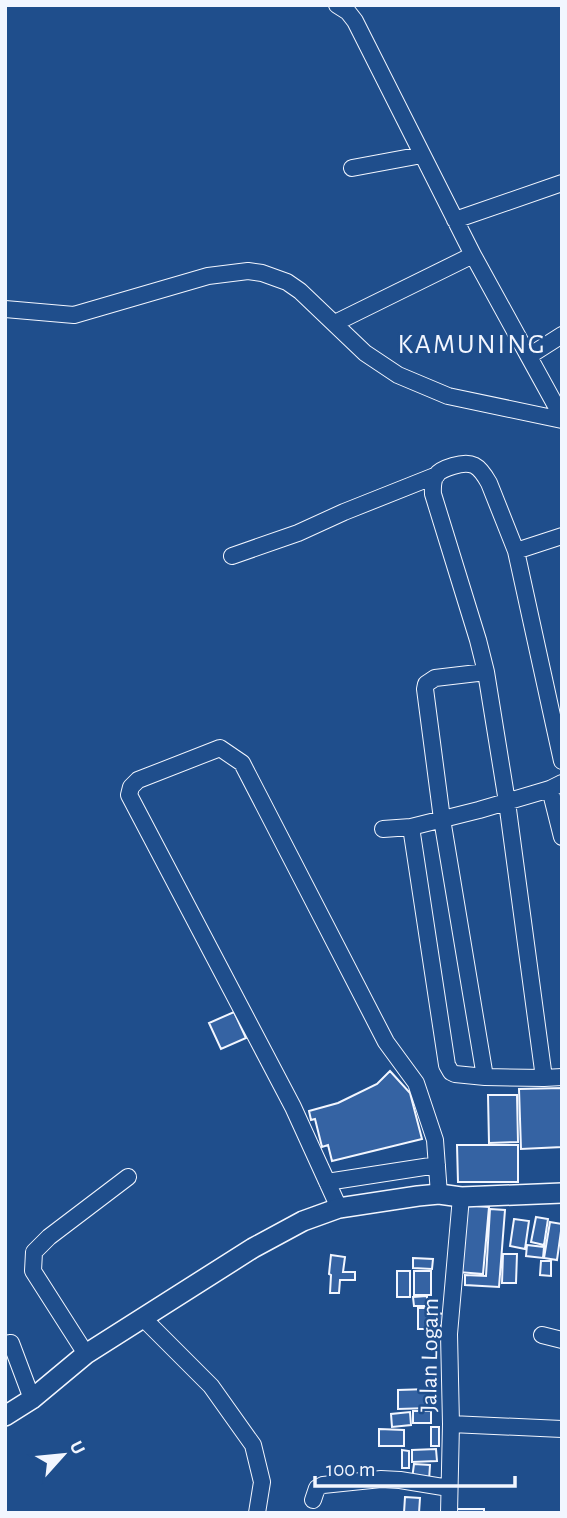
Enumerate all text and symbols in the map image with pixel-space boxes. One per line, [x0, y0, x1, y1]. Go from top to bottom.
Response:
district label: KAMUNING [397, 331, 547, 359]
street label: Jalan Logam [417, 1298, 443, 1412]
north arrow [28, 1420, 98, 1490]
text: U [66, 1438, 88, 1458]
scale bar [315, 1444, 514, 1488]
text: 100 m [326, 1459, 376, 1480]

